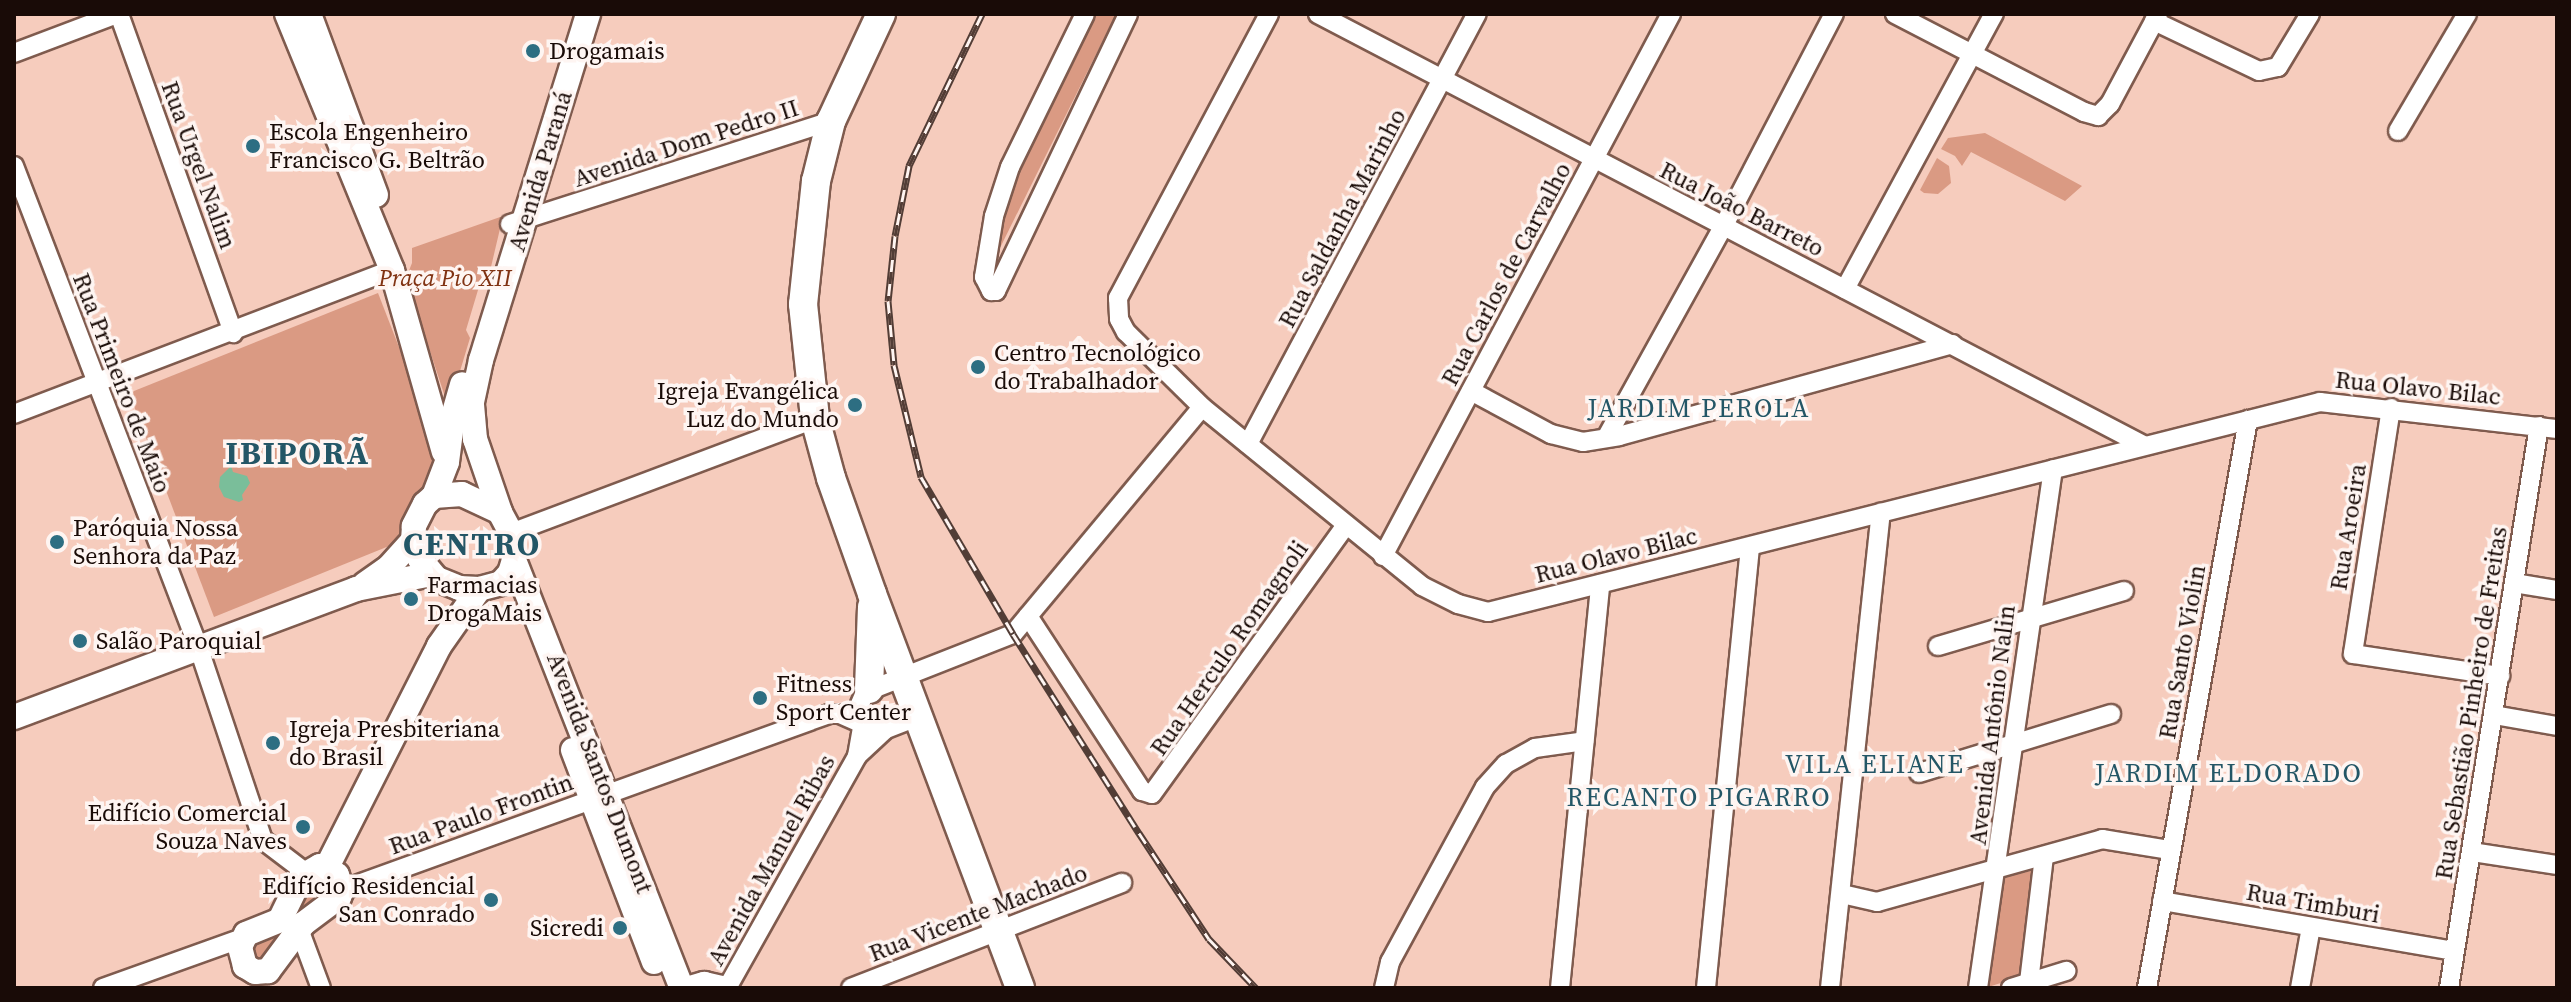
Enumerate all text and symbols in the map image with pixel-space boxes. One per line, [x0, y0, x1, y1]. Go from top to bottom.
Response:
place label: Drogamais [549, 37, 665, 65]
marker: Drogamais [524, 42, 542, 60]
street label: Rua Urgel Nalim [155, 77, 243, 253]
street label: Avenida Paraná [502, 87, 578, 255]
street label: Avenida Dom Pedro II [570, 93, 802, 193]
street label: Rua Saldanha Marinho [1272, 104, 1412, 332]
place label: Escola Engenheiro Francisco G. Beltrão [269, 118, 485, 174]
marker: Escola Engenheiro Francisco G. Beltrão [244, 137, 262, 155]
street label: Rua João Barreto [1655, 155, 1829, 263]
street label: Rua Carlos de Carvalho [1435, 158, 1577, 390]
park label: Praça Pio XII [378, 264, 512, 292]
street label: Rua Primeiro de Maio [67, 269, 177, 497]
place label: Centro Tecnológico do Trabalhador [994, 339, 1201, 395]
marker: Centro Tecnológico do Trabalhador [969, 358, 987, 376]
street label: Rua Olavo Bilac [2334, 365, 2502, 411]
place label: Igreja Evangélica Luz do Mundo [657, 377, 839, 433]
district label: JARDIM PEROLA [1587, 393, 1811, 425]
marker: Igreja Evangélica Luz do Mundo [846, 396, 864, 414]
district label: IBIPORÃ [226, 434, 370, 472]
street label: Rua Aroeira [2324, 462, 2372, 592]
place label: Paróquia Nossa Senhora da Paz [73, 514, 238, 570]
street label: Rua Olavo Bilac [1532, 521, 1700, 589]
street label: Rua Sebastião Pinheiro de Freitas [2429, 524, 2513, 882]
district label: CENTRO [403, 525, 541, 563]
marker: Paróquia Nossa Senhora da Paz [48, 533, 66, 551]
street label: Rua Herculo Romagnoli [1144, 535, 1314, 761]
street label: Rua Santo Violin [2152, 562, 2212, 742]
place label: Farmacias DrogaMais [427, 571, 542, 627]
marker: Farmacias DrogaMais [402, 590, 420, 608]
street label: Avenida Antônio Nalin [1963, 603, 2021, 847]
place label: Salão Paroquial [96, 627, 262, 655]
marker: Salão Paroquial [71, 632, 89, 650]
street label: Avenida Santos Dumont [541, 649, 659, 897]
place label: Fitness Sport Center [776, 670, 911, 726]
marker: Fitness Sport Center [751, 689, 769, 707]
place label: Igreja Presbiteriana do Brasil [289, 715, 500, 771]
marker: Igreja Presbiteriana do Brasil [264, 734, 282, 752]
district label: VILA ELIANE [1785, 749, 1965, 781]
street label: Avenida Manuel Ribas [701, 750, 841, 970]
district label: JARDIM ELDORADO [2095, 758, 2363, 790]
street label: Rua Paulo Frontin [385, 767, 577, 861]
district label: RECANTO PIGARRO [1566, 782, 1832, 814]
place label: Edifício Comercial Souza Naves [87, 799, 287, 855]
marker: Edifício Comercial Souza Naves [294, 818, 312, 836]
street label: Rua Vicente Machado [865, 858, 1091, 968]
place label: Edifício Residencial San Conrado [262, 872, 475, 928]
street label: Rua Timburi [2244, 877, 2382, 929]
marker: Edifício Residencial San Conrado [482, 891, 500, 909]
place label: Sicredi [530, 914, 604, 942]
marker: Sicredi [611, 919, 629, 937]

